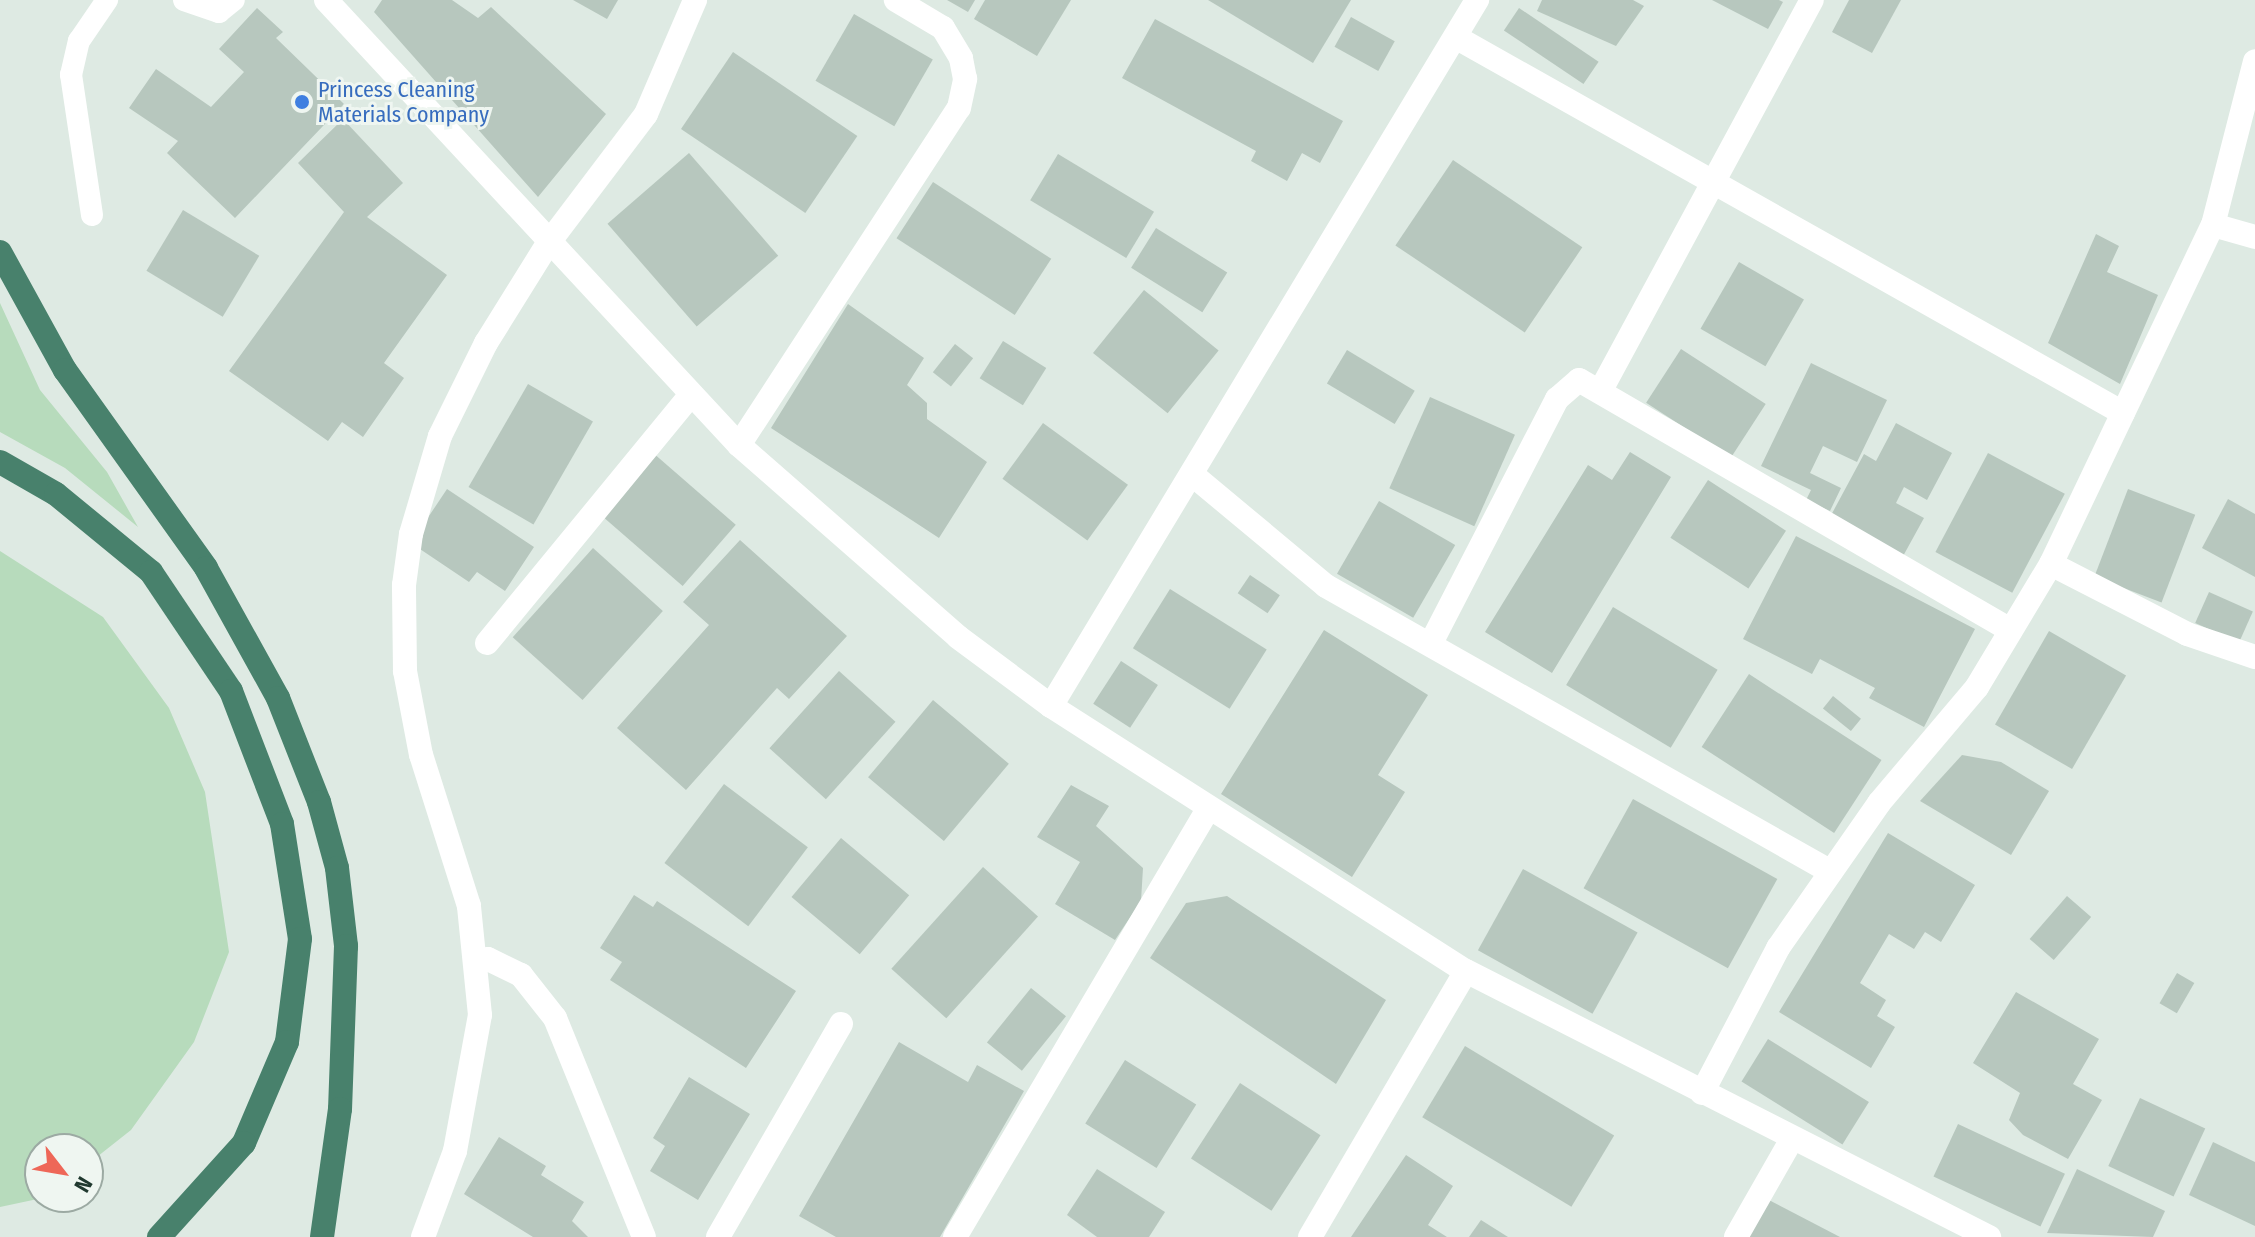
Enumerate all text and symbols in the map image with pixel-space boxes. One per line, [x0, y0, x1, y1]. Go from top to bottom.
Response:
place label: Princess Cleaning Materials Company [318, 76, 489, 128]
marker: Princess Cleaning Materials Company [293, 93, 311, 111]
north arrow [24, 1133, 104, 1213]
text: N [68, 1172, 98, 1197]

